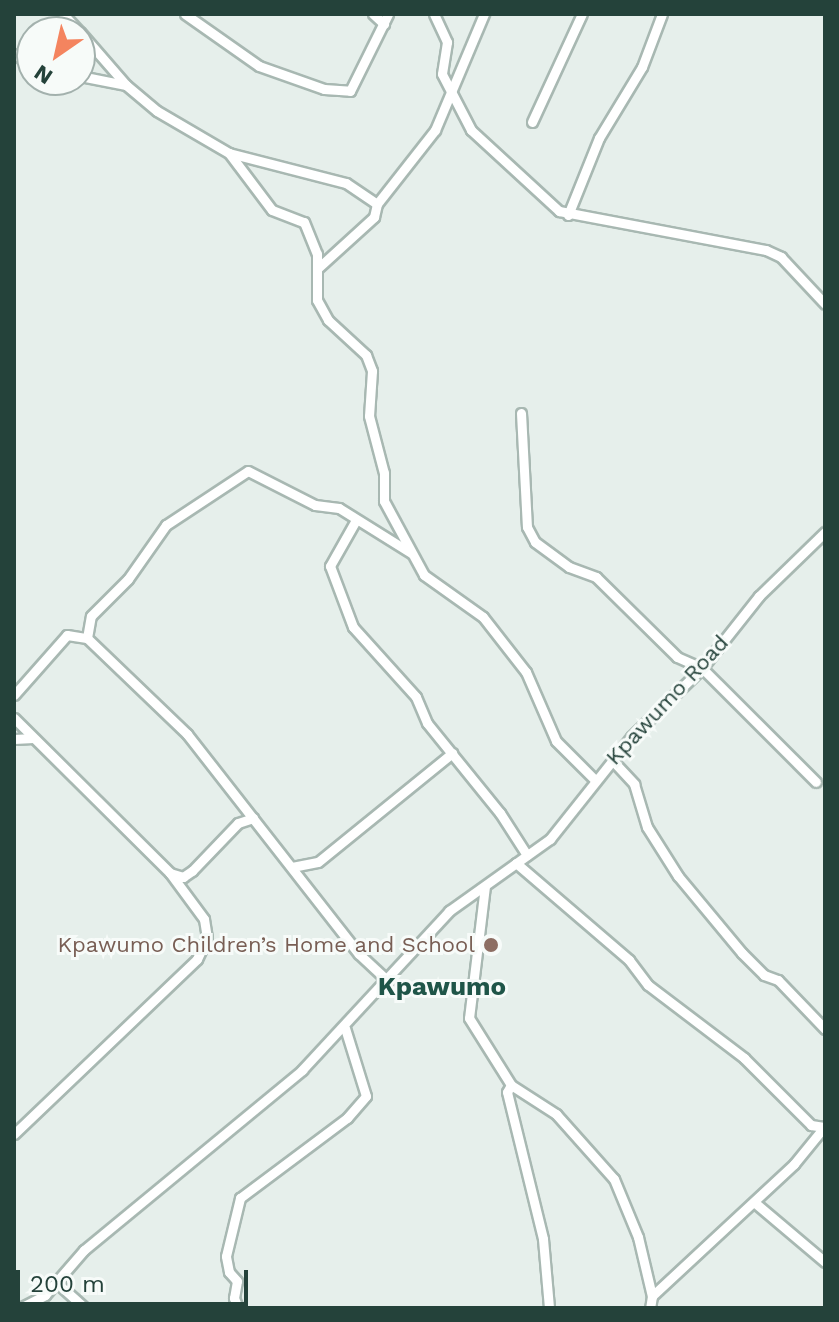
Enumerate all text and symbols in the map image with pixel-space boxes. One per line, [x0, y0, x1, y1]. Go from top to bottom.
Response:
north arrow [16, 16, 96, 96]
text: N [30, 60, 57, 90]
street label: Kpawumo Road [600, 630, 734, 770]
place label: Kpawumo Children’s Home and School [57, 932, 475, 958]
marker: Kpawumo Children’s Home and School [482, 936, 500, 954]
district label: Kpawumo [378, 971, 506, 1003]
scale bar [20, 1254, 252, 1304]
text: 200 m [30, 1270, 105, 1298]

